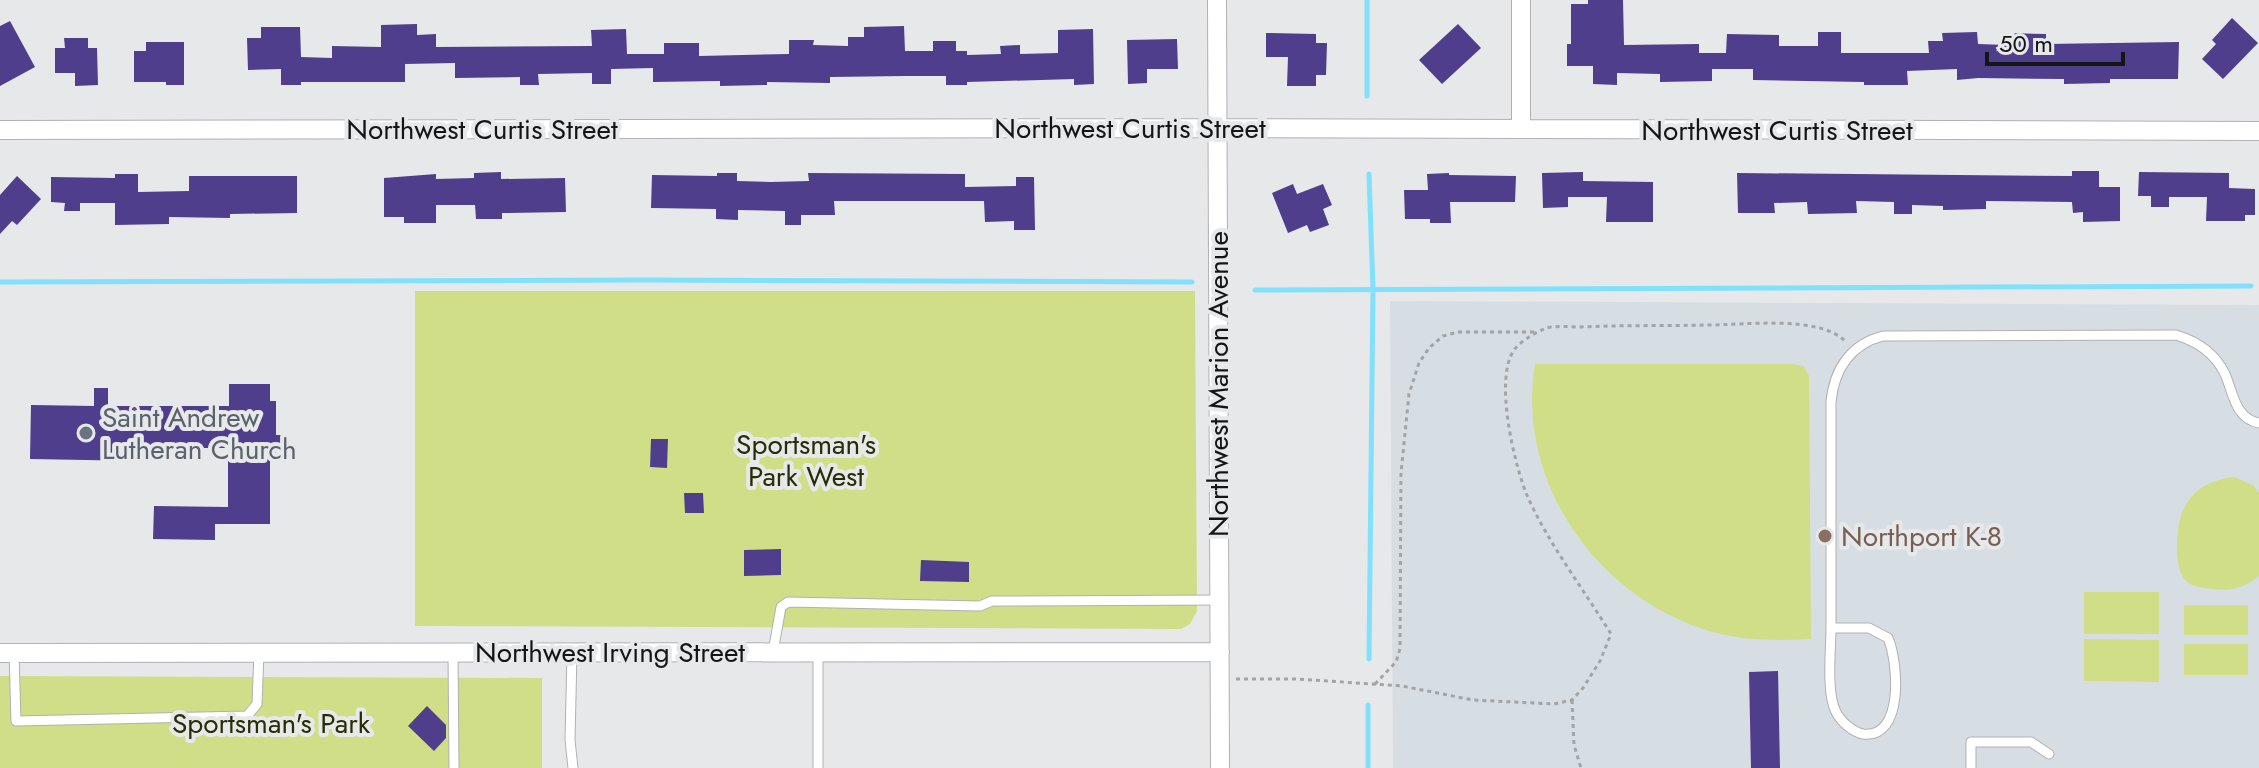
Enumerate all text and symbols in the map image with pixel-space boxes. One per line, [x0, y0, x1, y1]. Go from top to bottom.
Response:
scale bar [1987, 16, 2123, 66]
text: 50 m [1999, 26, 2053, 61]
street label: Northwest Curtis Street [994, 108, 1266, 149]
street label: Northwest Curtis Street [346, 109, 618, 150]
street label: Northwest Curtis Street [1641, 110, 1913, 151]
street label: Northwest Marion Avenue [1198, 231, 1239, 537]
place label: Saint Andrew Lutheran Church [102, 397, 297, 470]
marker: Saint Andrew Lutheran Church [77, 424, 95, 442]
park label: Sportsman's Park West [736, 424, 876, 497]
place label: Northport K-8 [1841, 516, 2002, 557]
marker: Northport K-8 [1816, 527, 1834, 545]
street label: Northwest Irving Street [475, 632, 745, 673]
park label: Sportsman's Park [172, 703, 371, 744]

